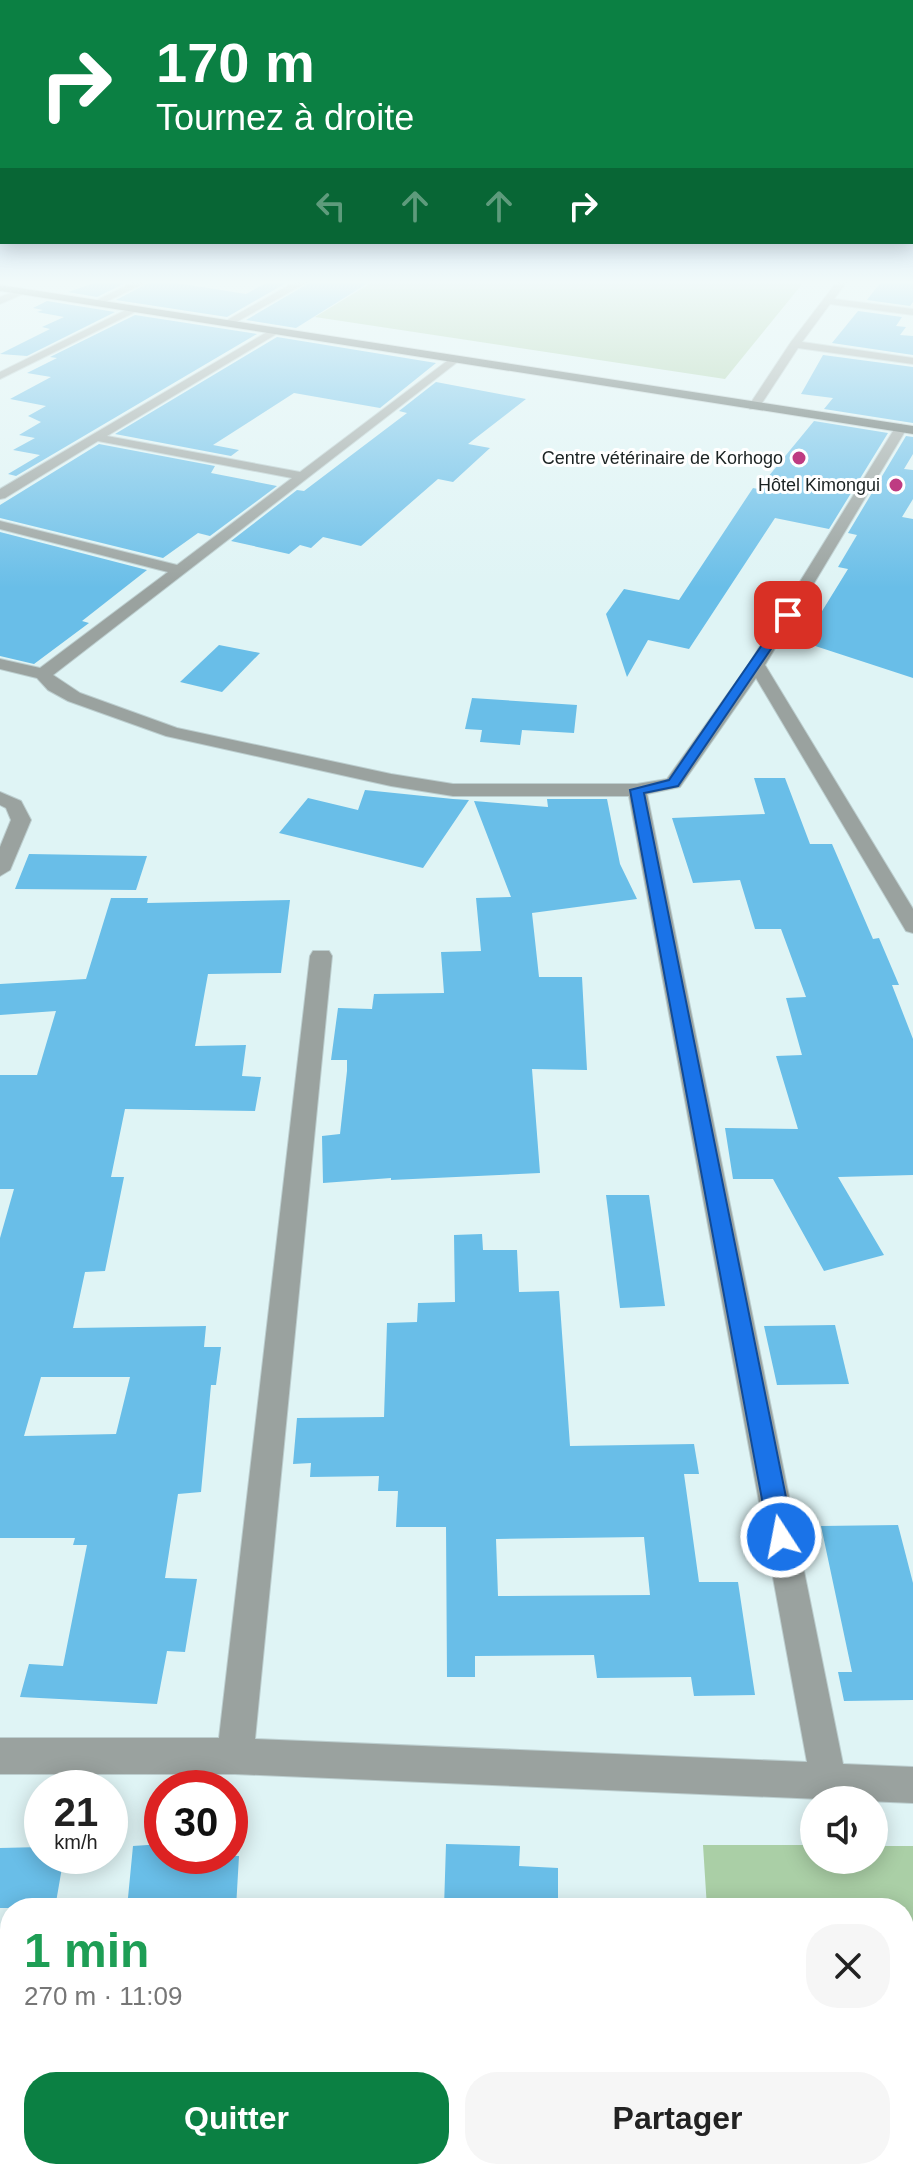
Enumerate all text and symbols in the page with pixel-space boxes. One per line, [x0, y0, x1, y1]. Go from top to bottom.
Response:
text: 170 m [156, 31, 315, 94]
icon: right [24, 32, 128, 136]
text: Tournez à droite [156, 97, 414, 138]
icon: left [309, 184, 353, 228]
icon: ahead [393, 184, 437, 228]
icon: ahead [477, 184, 521, 228]
icon: right [561, 184, 605, 228]
place label: Centre vétérinaire de Korhogo [542, 448, 783, 468]
marker: Centre vétérinaire de Korhogo [790, 449, 808, 467]
place label: Hôtel Kimongui [758, 475, 880, 495]
marker: Hôtel Kimongui [887, 476, 905, 494]
pin [754, 581, 822, 649]
icon: arrive [766, 593, 810, 637]
position arrow [739, 1495, 823, 1579]
speed limit sign: 30 [144, 1770, 248, 1874]
map controls [800, 1786, 888, 1874]
button: sound [800, 1786, 888, 1874]
text: 21 [54, 1790, 98, 1834]
text: km/h [54, 1831, 98, 1853]
text: 1 min [24, 1924, 149, 1977]
button: close [806, 1924, 890, 2008]
text: 270 m · 11:09 [24, 1981, 183, 2011]
button: Quitter [24, 2072, 449, 2164]
button: Partager [465, 2072, 890, 2164]

